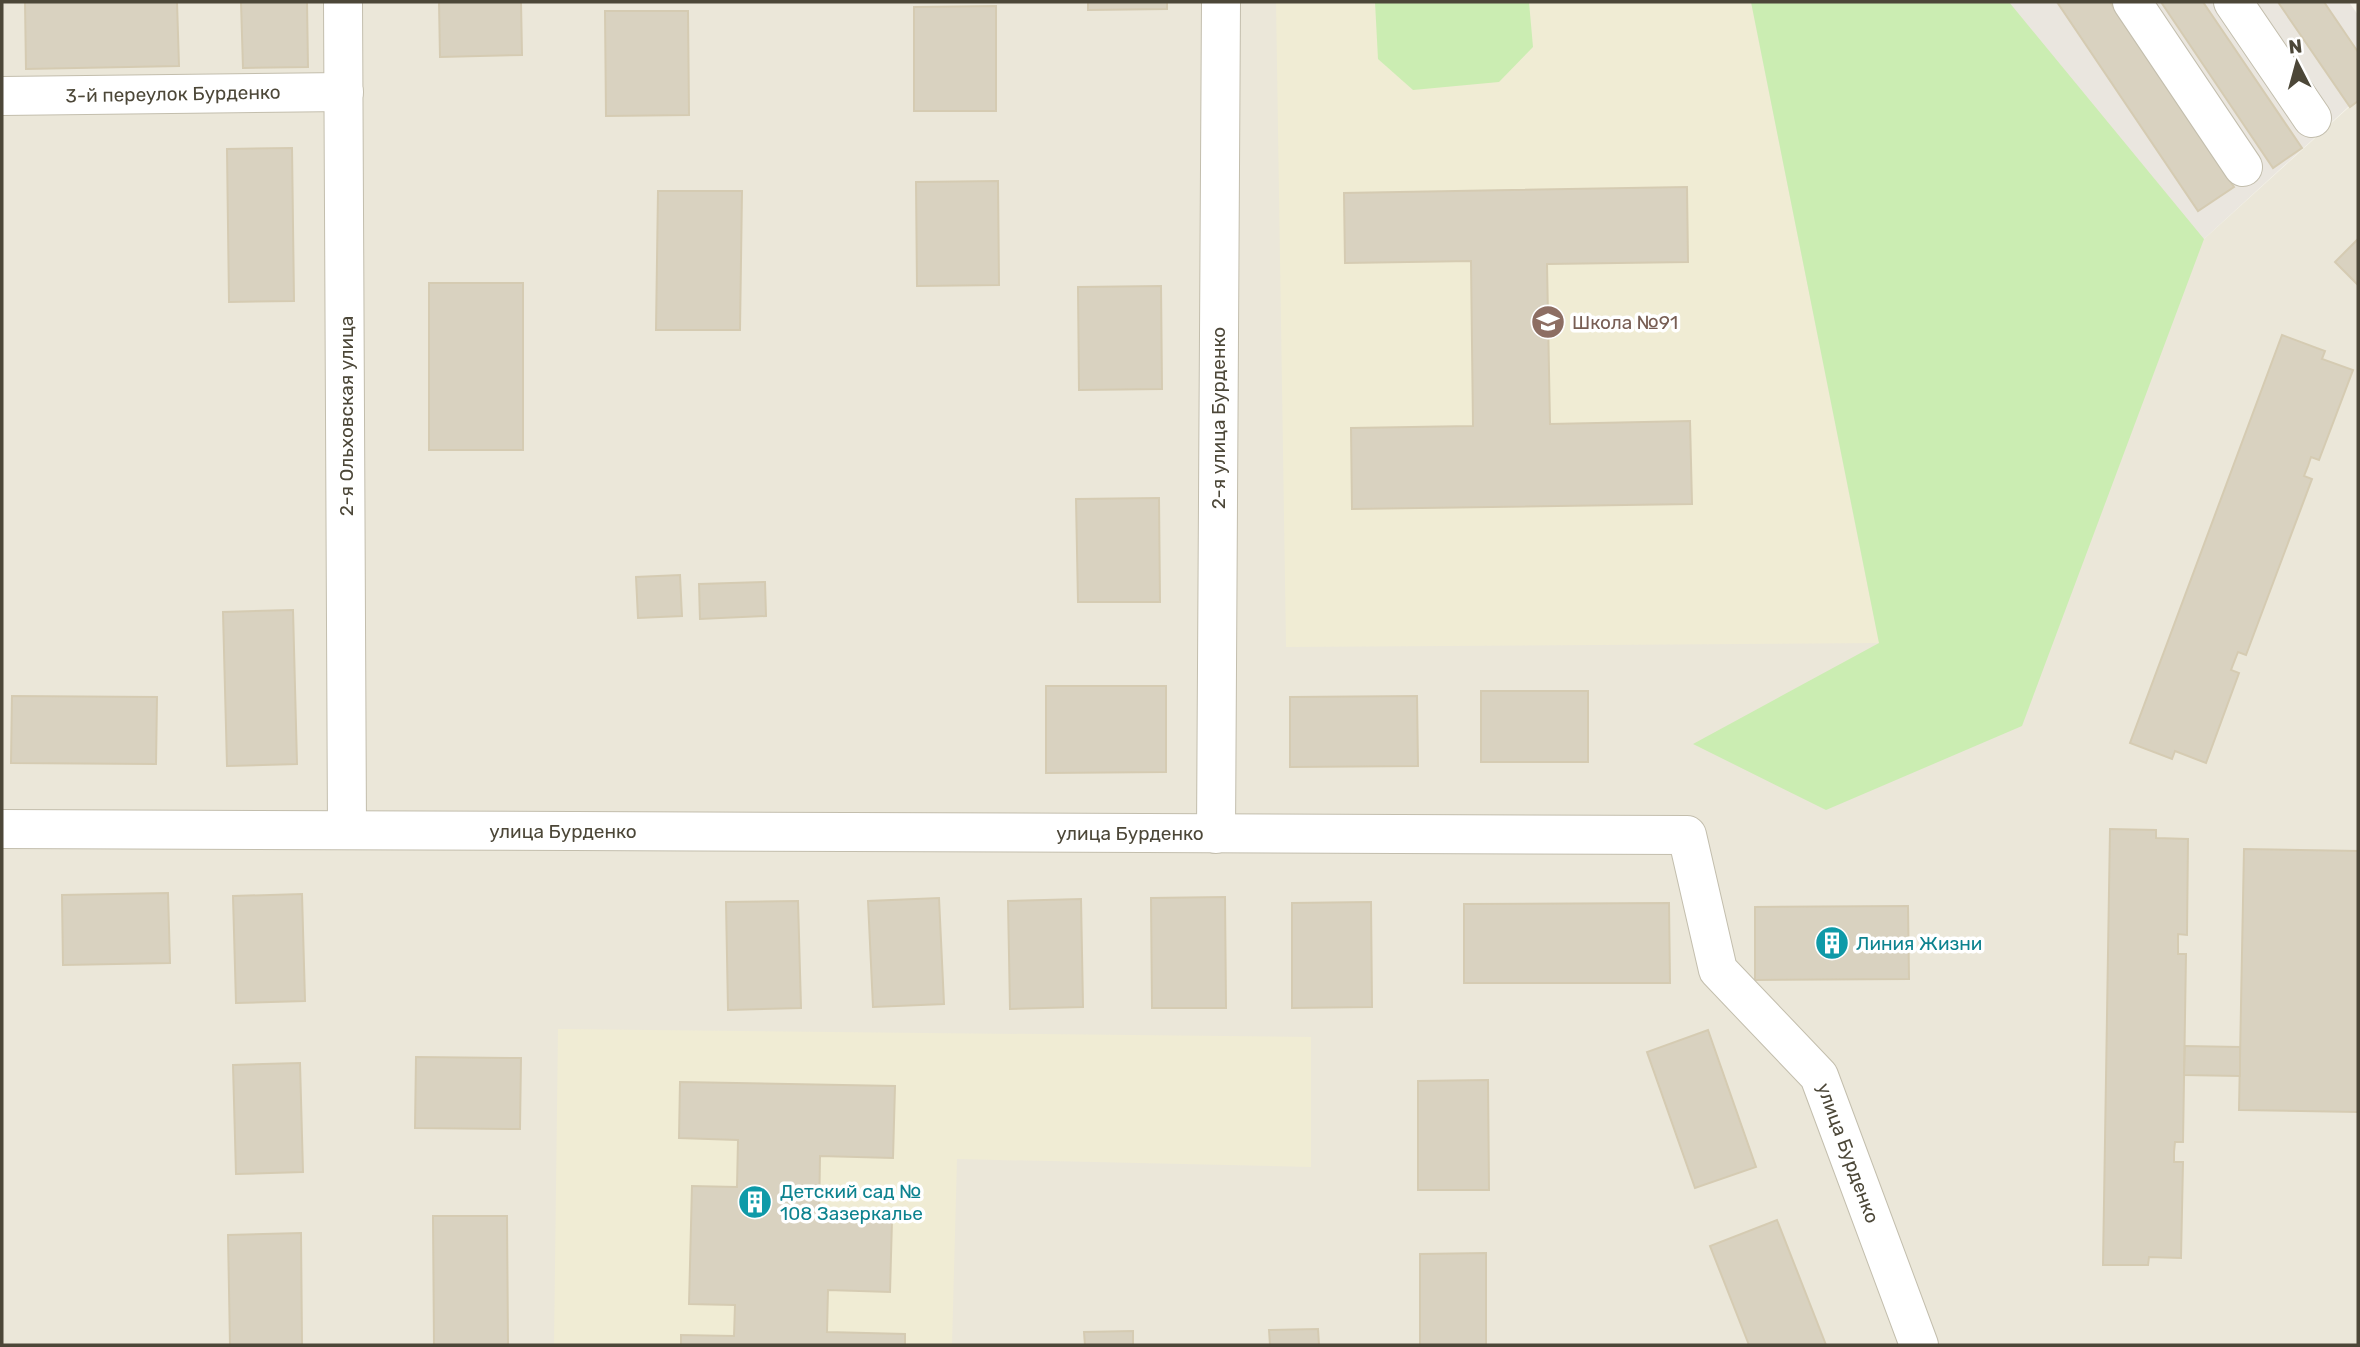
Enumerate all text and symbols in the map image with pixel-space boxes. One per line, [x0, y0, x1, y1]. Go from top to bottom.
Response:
north arrow [2262, 28, 2332, 98]
text: N [2287, 34, 2303, 59]
street label: 3-й переулок Бурденко [65, 81, 281, 107]
school or university icon: Школа №91 [1529, 303, 1567, 341]
place label: Школа №91 [1572, 311, 1678, 334]
street label: 2-я Ольховская улица [335, 316, 358, 516]
street label: 2-я улица Бурденко [1207, 327, 1230, 509]
street label: улица Бурденко [489, 820, 637, 843]
street label: улица Бурденко [1056, 822, 1204, 845]
building icon: Линия Жизни [1813, 924, 1851, 962]
place label: Линия Жизни [1856, 932, 1982, 955]
street label: улица Бурденко [1812, 1080, 1884, 1226]
place label: Детский сад № 108 Зазеркалье [780, 1180, 923, 1225]
building icon: Детский сад № 108 Зазеркалье [736, 1183, 774, 1221]

